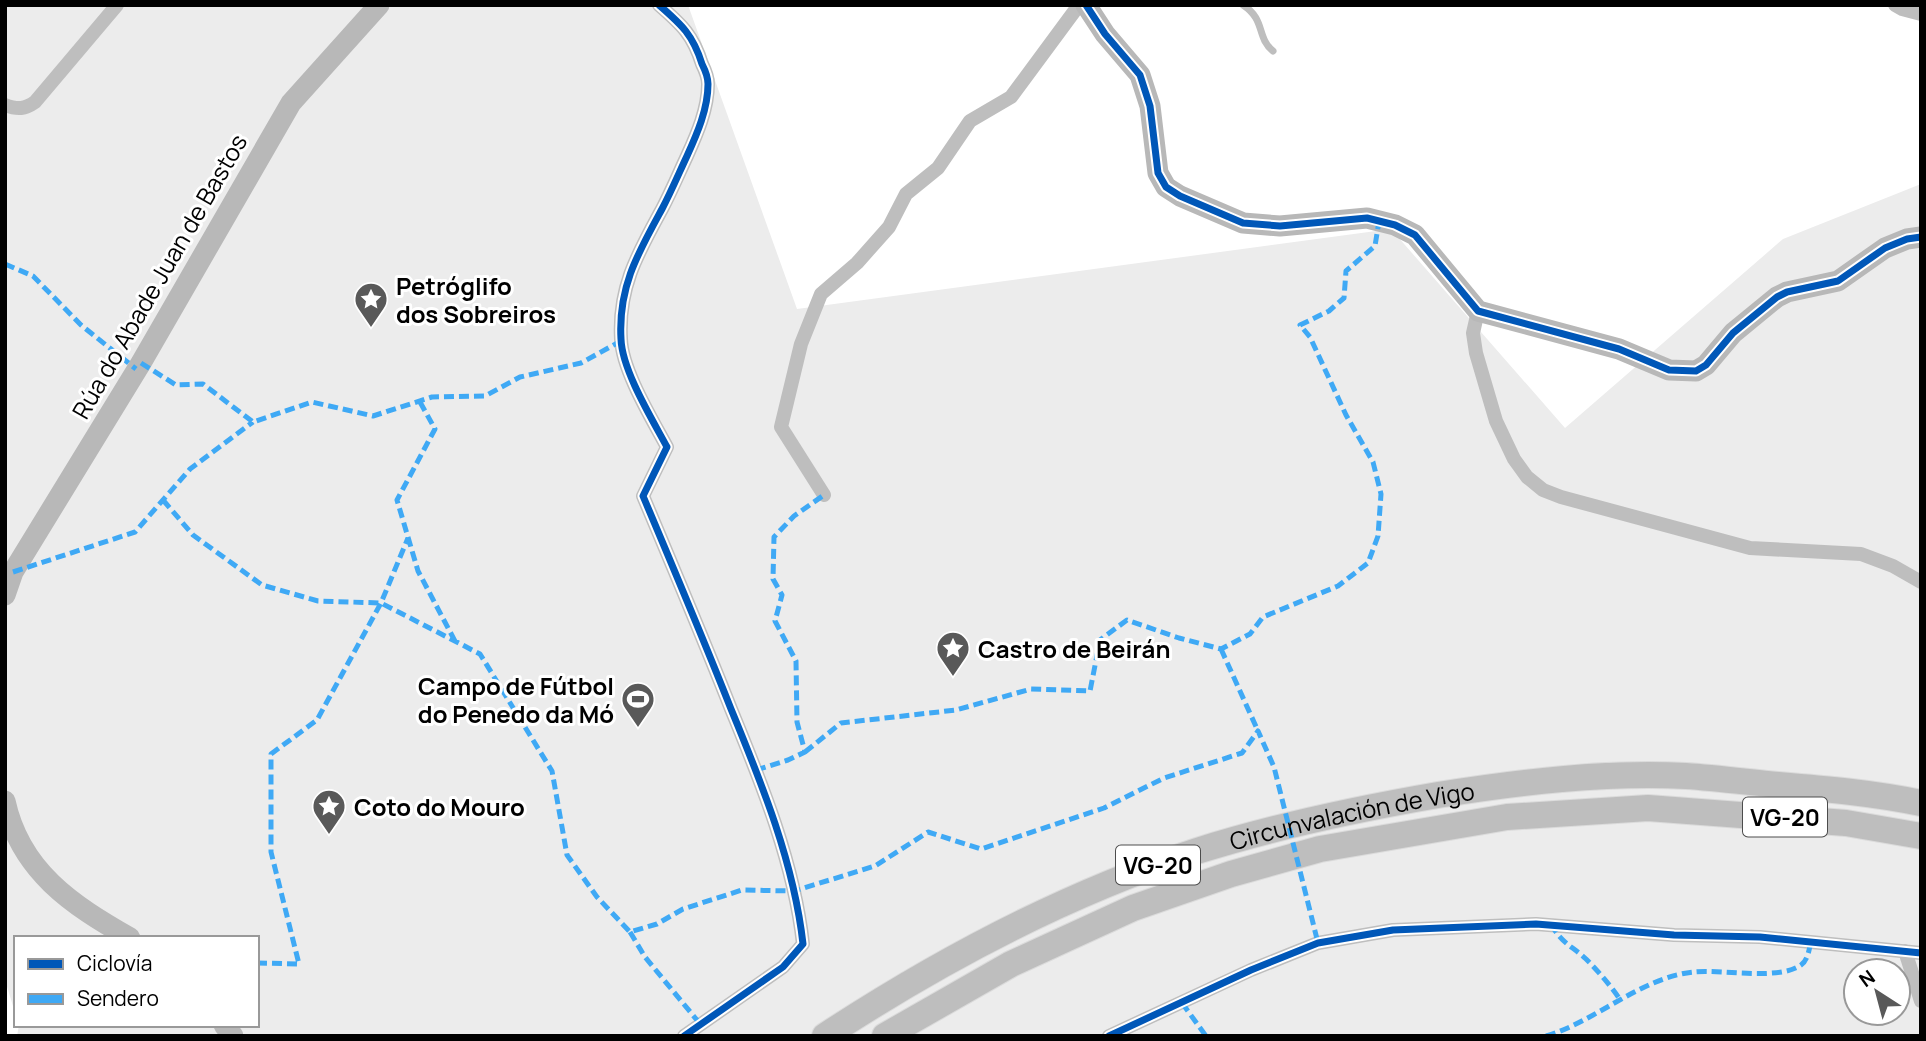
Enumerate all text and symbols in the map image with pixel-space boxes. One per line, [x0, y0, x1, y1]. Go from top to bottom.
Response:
street label: Rúa do Abade Juan de Bastos [64, 128, 254, 424]
place label: Petróglifo dos Sobreiros [396, 269, 556, 330]
place icon: Petróglifo dos Sobreiros [352, 280, 390, 329]
place icon: Castro de Beirán [934, 629, 972, 678]
place label: Castro de Beirán [978, 632, 1170, 665]
place label: Campo de Fútbol do Penedo da Mó [418, 669, 614, 730]
sports icon: Campo de Fútbol do Penedo da Mó [619, 680, 657, 729]
street label: Circunvalación de Vigo [1226, 773, 1477, 857]
place icon: Coto do Mouro [310, 787, 348, 836]
place label: Coto do Mouro [354, 790, 525, 823]
road number: VG-20 [1743, 797, 1827, 836]
road number: VG-20 [1116, 846, 1200, 884]
legend [14, 936, 259, 1027]
text: Ciclovía [77, 949, 152, 977]
north arrow [1842, 957, 1912, 1027]
text: N [1854, 964, 1880, 993]
text: Sendero [77, 984, 159, 1012]

